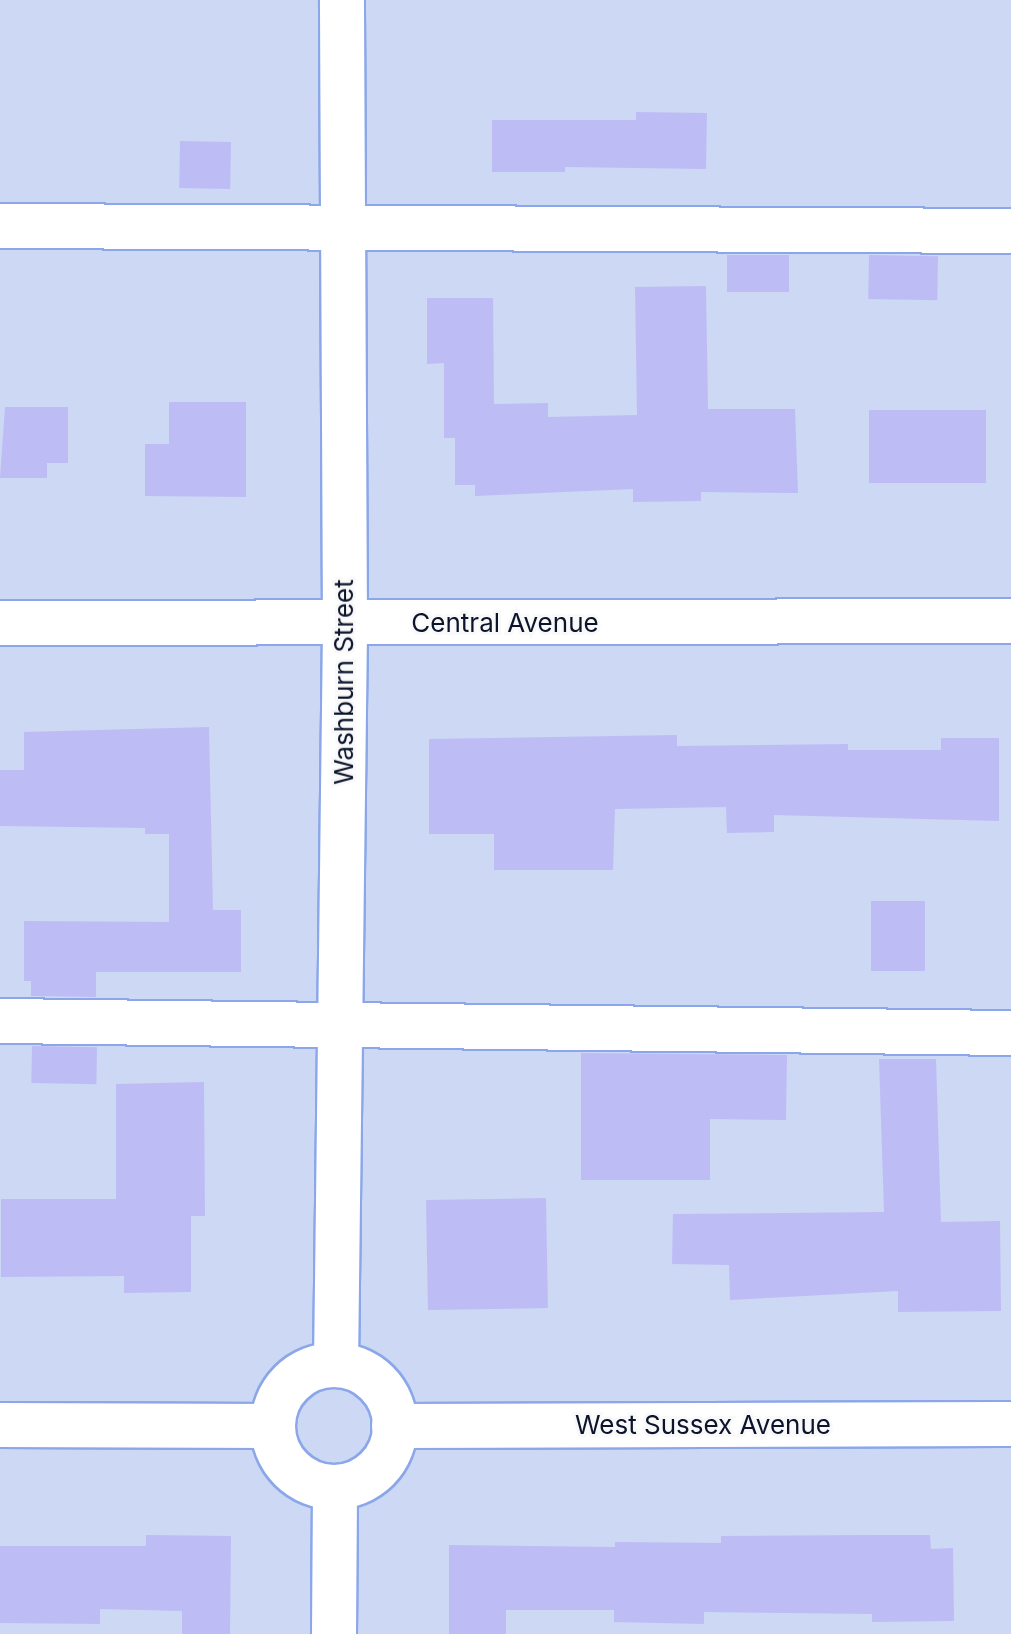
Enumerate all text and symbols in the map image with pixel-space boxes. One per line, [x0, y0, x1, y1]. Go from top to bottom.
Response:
street label: Washburn Street [328, 579, 360, 785]
street label: Central Avenue [411, 607, 599, 639]
street label: West Sussex Avenue [575, 1409, 831, 1441]

